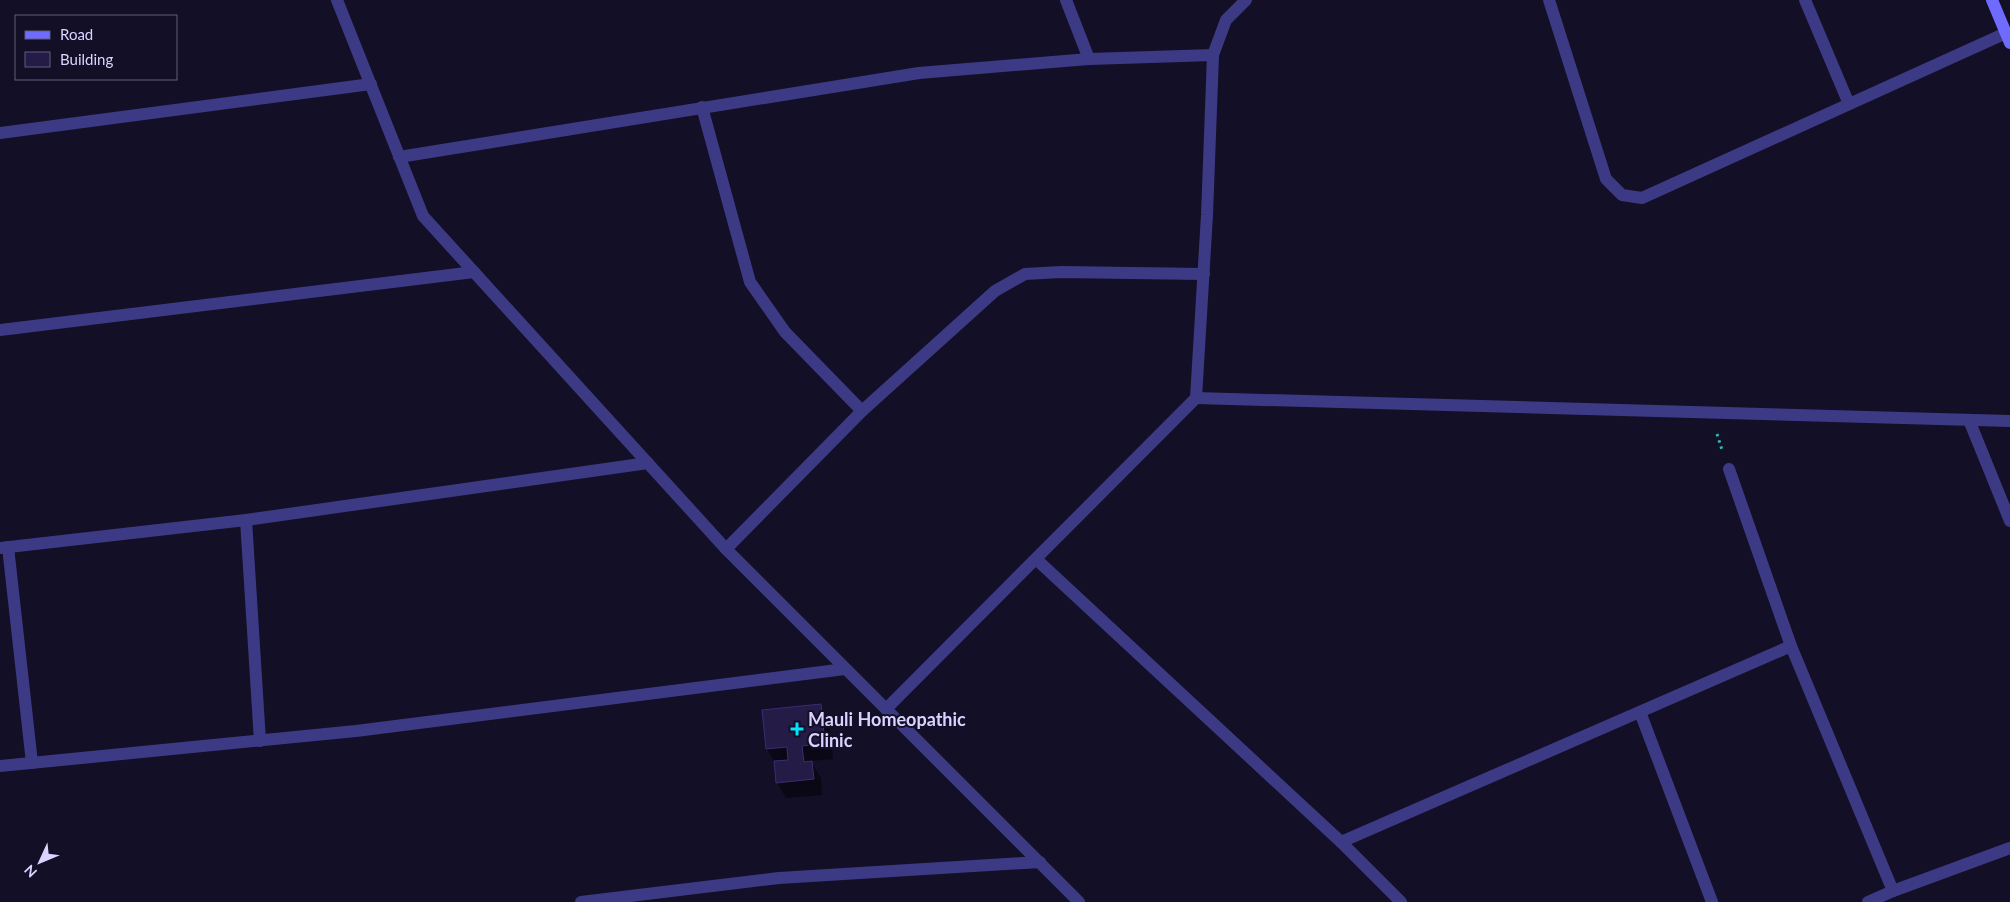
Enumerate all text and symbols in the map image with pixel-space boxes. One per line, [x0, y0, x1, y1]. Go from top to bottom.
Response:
legend [15, 15, 178, 80]
text: Road [60, 25, 93, 43]
text: Building [60, 50, 113, 68]
place label: Mauli Homeopathic Clinic [808, 708, 966, 751]
marker: Mauli Homeopathic Clinic [790, 722, 804, 736]
north arrow [15, 837, 65, 887]
text: N [20, 862, 40, 881]

